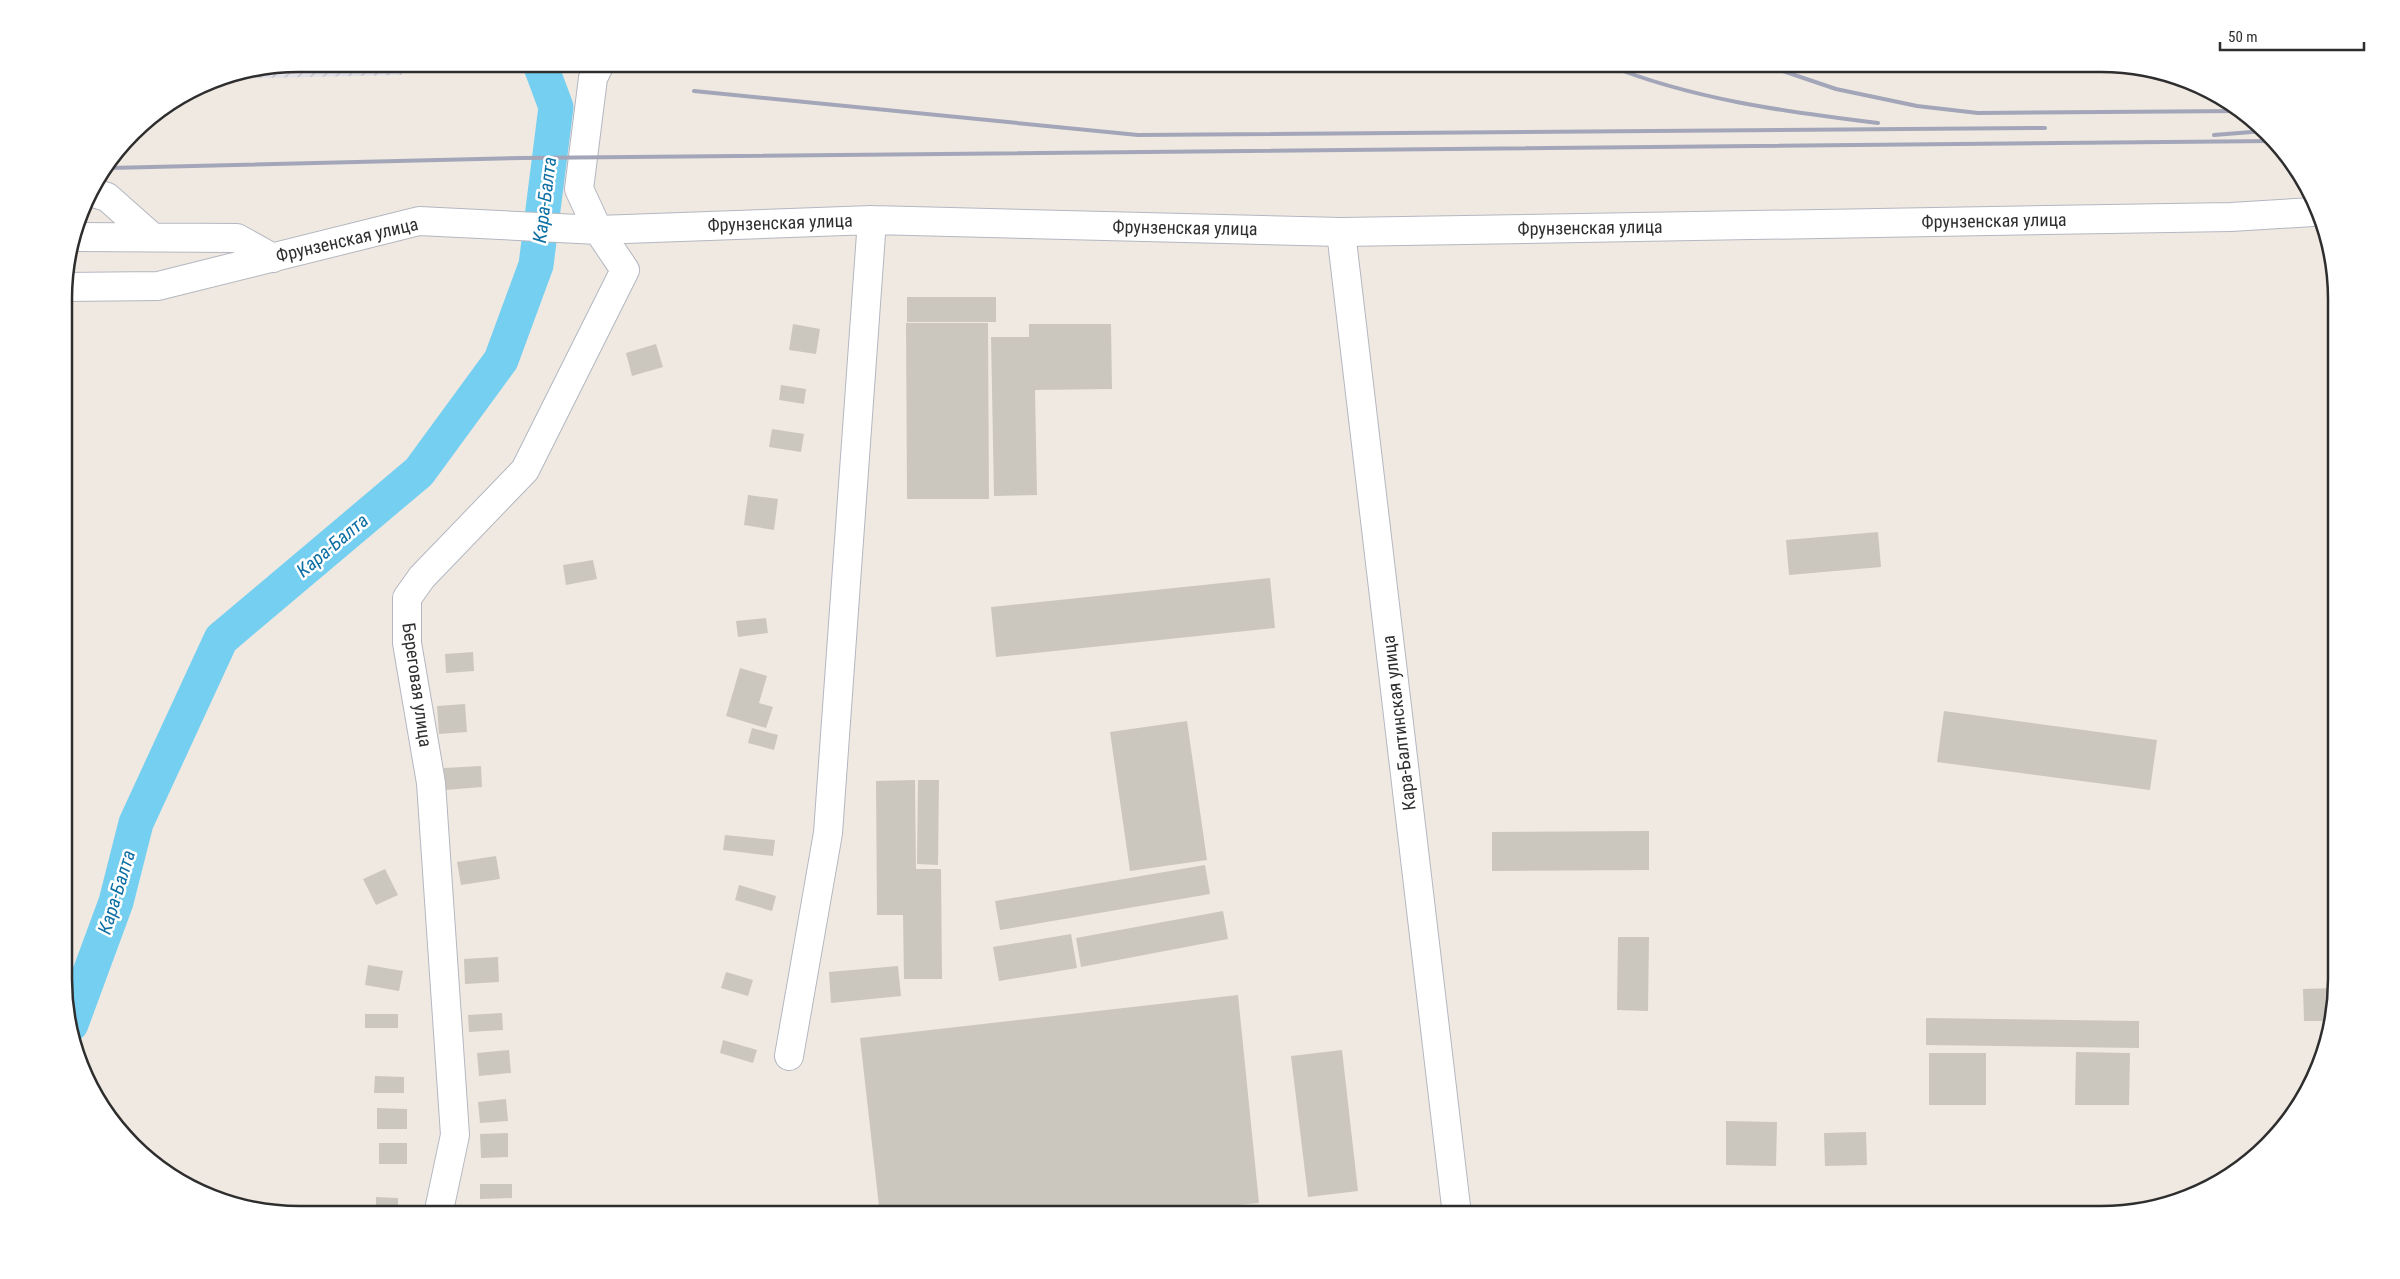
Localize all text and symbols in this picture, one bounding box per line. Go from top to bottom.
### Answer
scale bar [2220,20,2364,52]
text: 50 m [2228,28,2258,46]
water label: Кара-Балта [528,156,561,244]
street label: Фрунзенская улица [707,209,853,236]
street label: Фрунзенская улица [1921,209,2067,232]
street label: Фрунзенская улица [274,213,420,266]
street label: Фрунзенская улица [1112,216,1258,239]
street label: Фрунзенская улица [1517,216,1663,239]
water label: Кара-Балта [292,509,373,582]
street label: Береговая улица [398,621,437,748]
street label: Кара-Балтинская улица [1377,634,1420,812]
water label: Кара-Балта [93,847,140,937]

